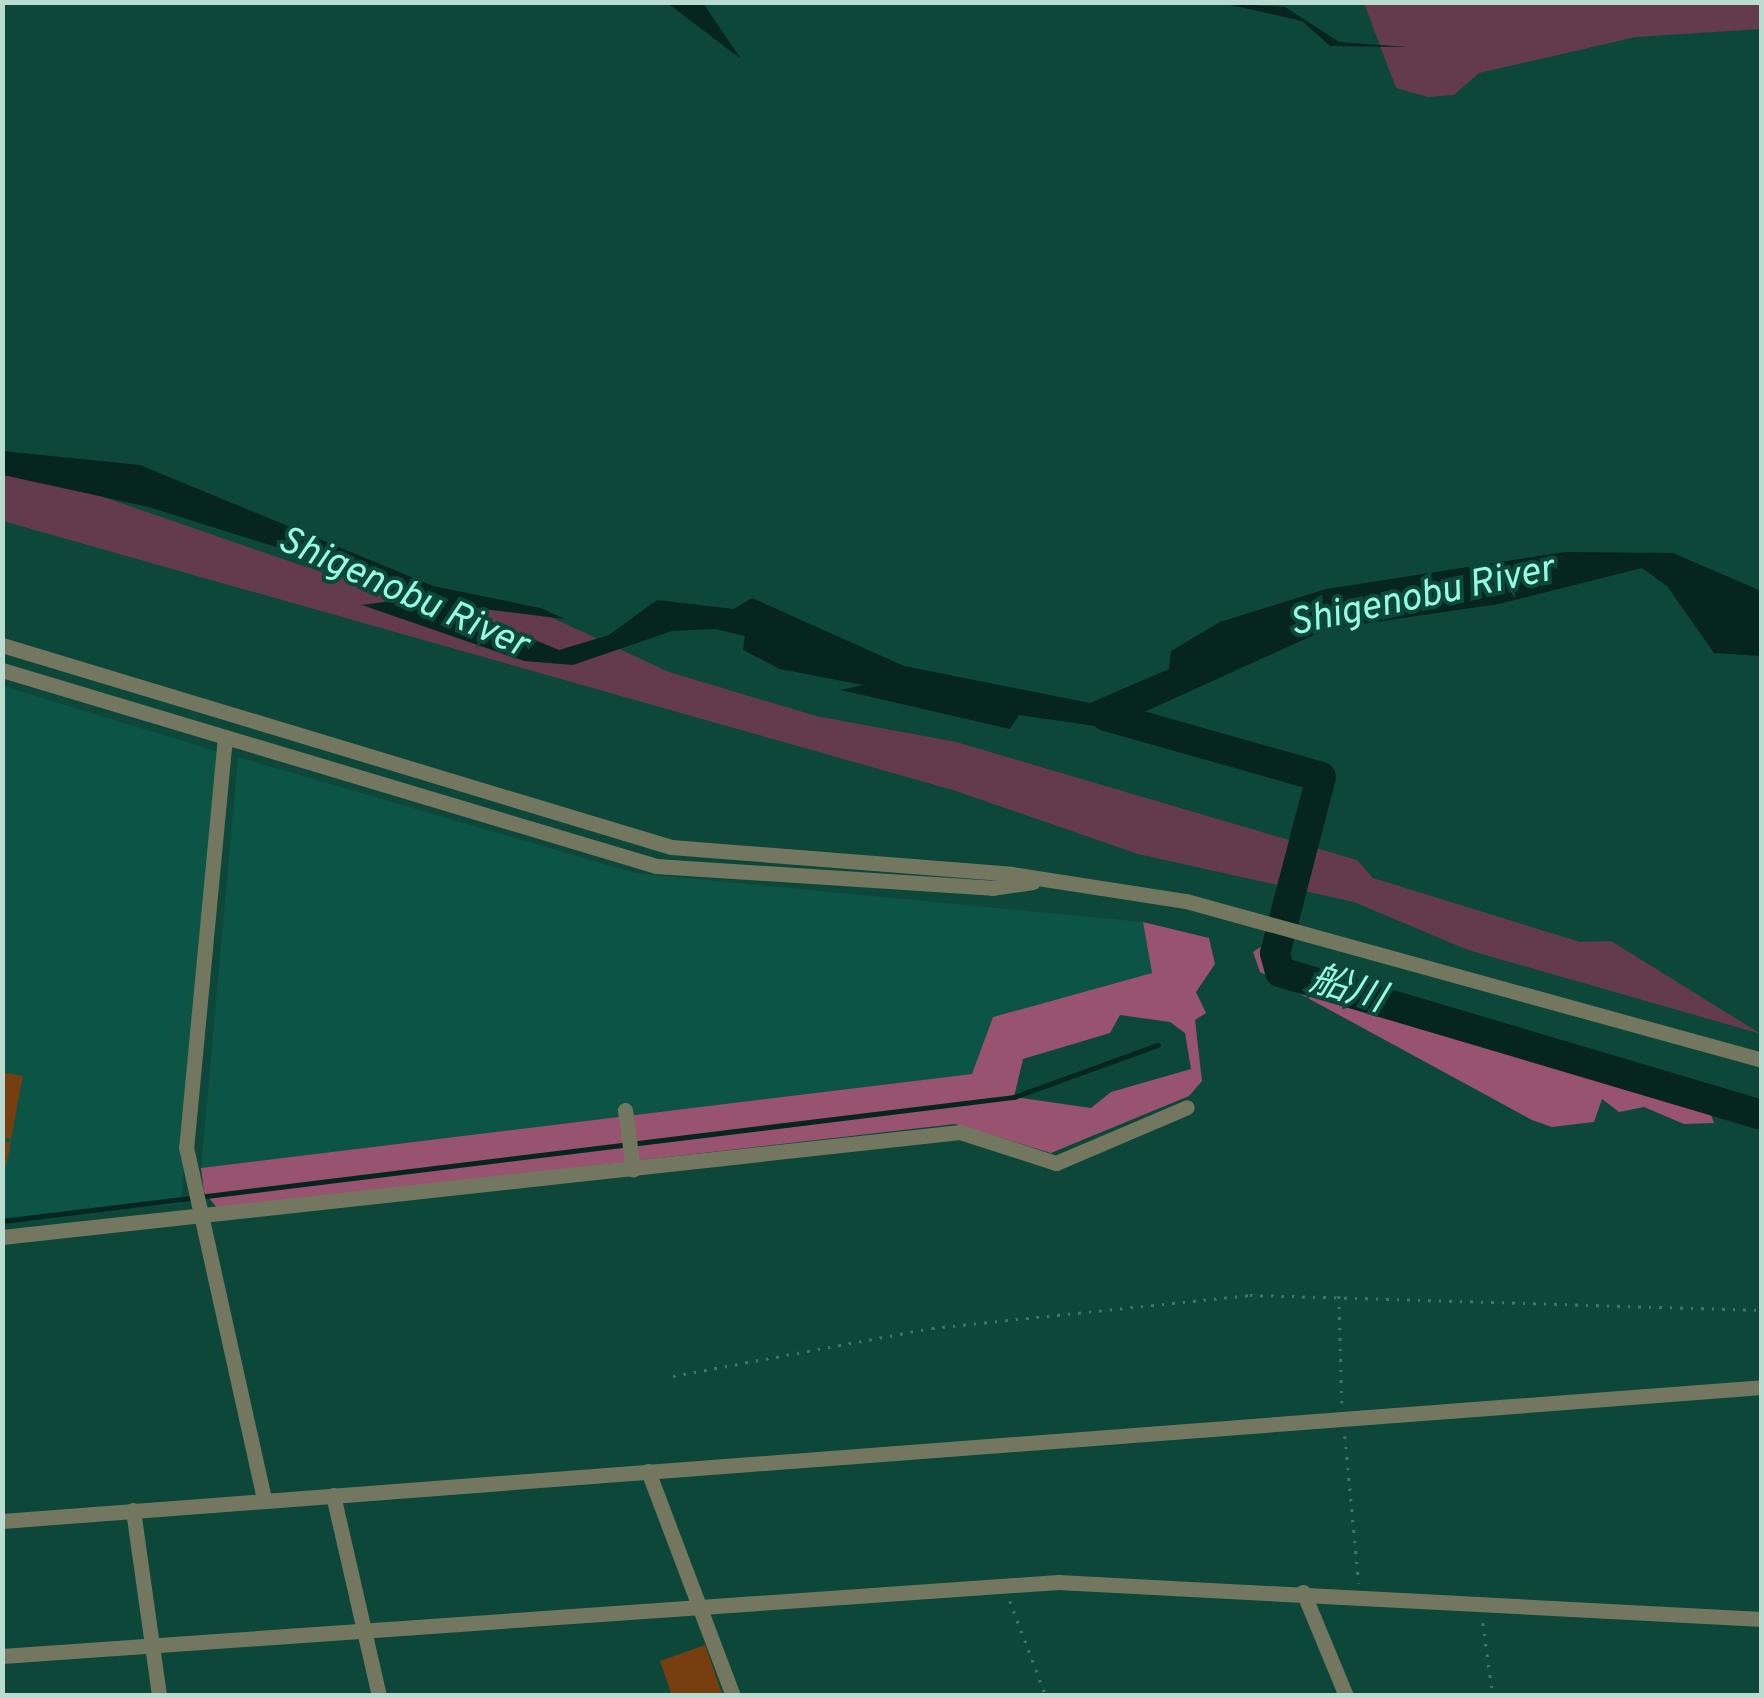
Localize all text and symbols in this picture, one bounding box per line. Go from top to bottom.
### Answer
water label: Shigenobu River [270,518,534,670]
water label: Shigenobu River [1285,548,1559,648]
water label: 船川 [1304,958,1390,1024]

